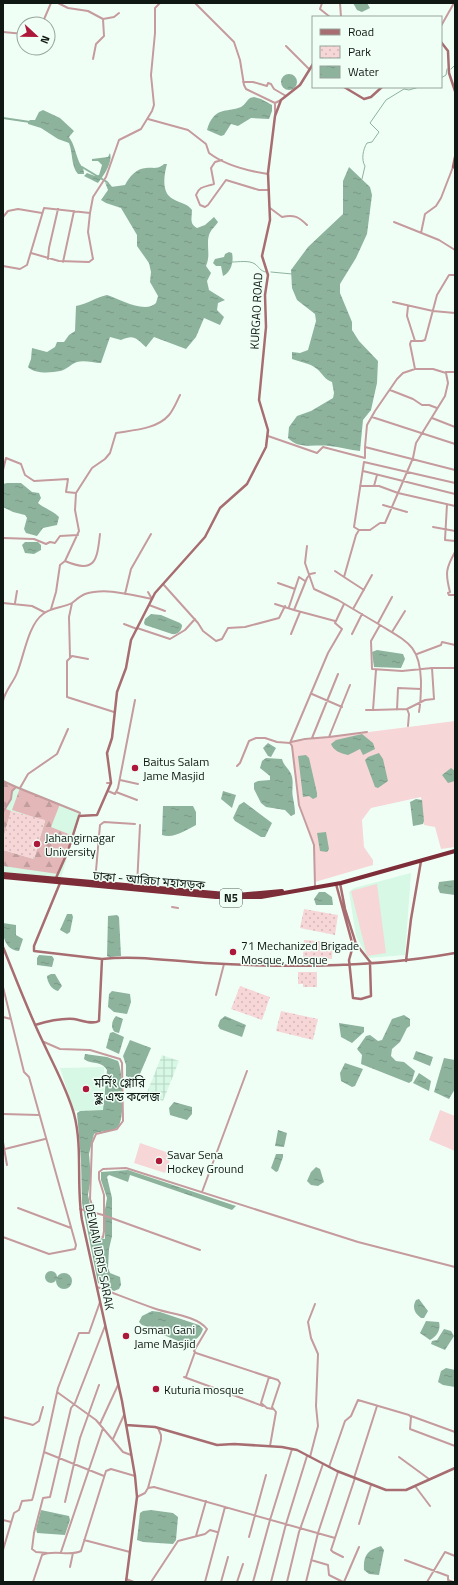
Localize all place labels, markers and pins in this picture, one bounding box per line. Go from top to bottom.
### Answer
place label: Baitus Salam Jame Masjid [143,752,209,785]
marker: Baitus Salam Jame Masjid [130,763,140,773]
place label: Jahangirnagar University [45,828,115,861]
marker: Jahangirnagar University [32,839,42,849]
place label: 71 Mechanized Brigade Mosque, Mosque [241,936,359,969]
marker: 71 Mechanized Brigade Mosque, Mosque [228,947,238,957]
place label: মর্নিং গ্লোরি স্কুল এন্ড কলেজ [93,1073,160,1106]
marker: মর্নিং গ্লোরি স্কুল এন্ড কলেজ [81,1084,91,1094]
place label: Savar Sena Hockey Ground [167,1145,244,1178]
marker: Savar Sena Hockey Ground [154,1156,164,1166]
place label: Osman Gani Jame Masjid [134,1320,196,1353]
marker: Osman Gani Jame Masjid [121,1331,131,1341]
place label: Kuturia mosque [164,1380,244,1399]
marker: Kuturia mosque [151,1384,161,1394]

